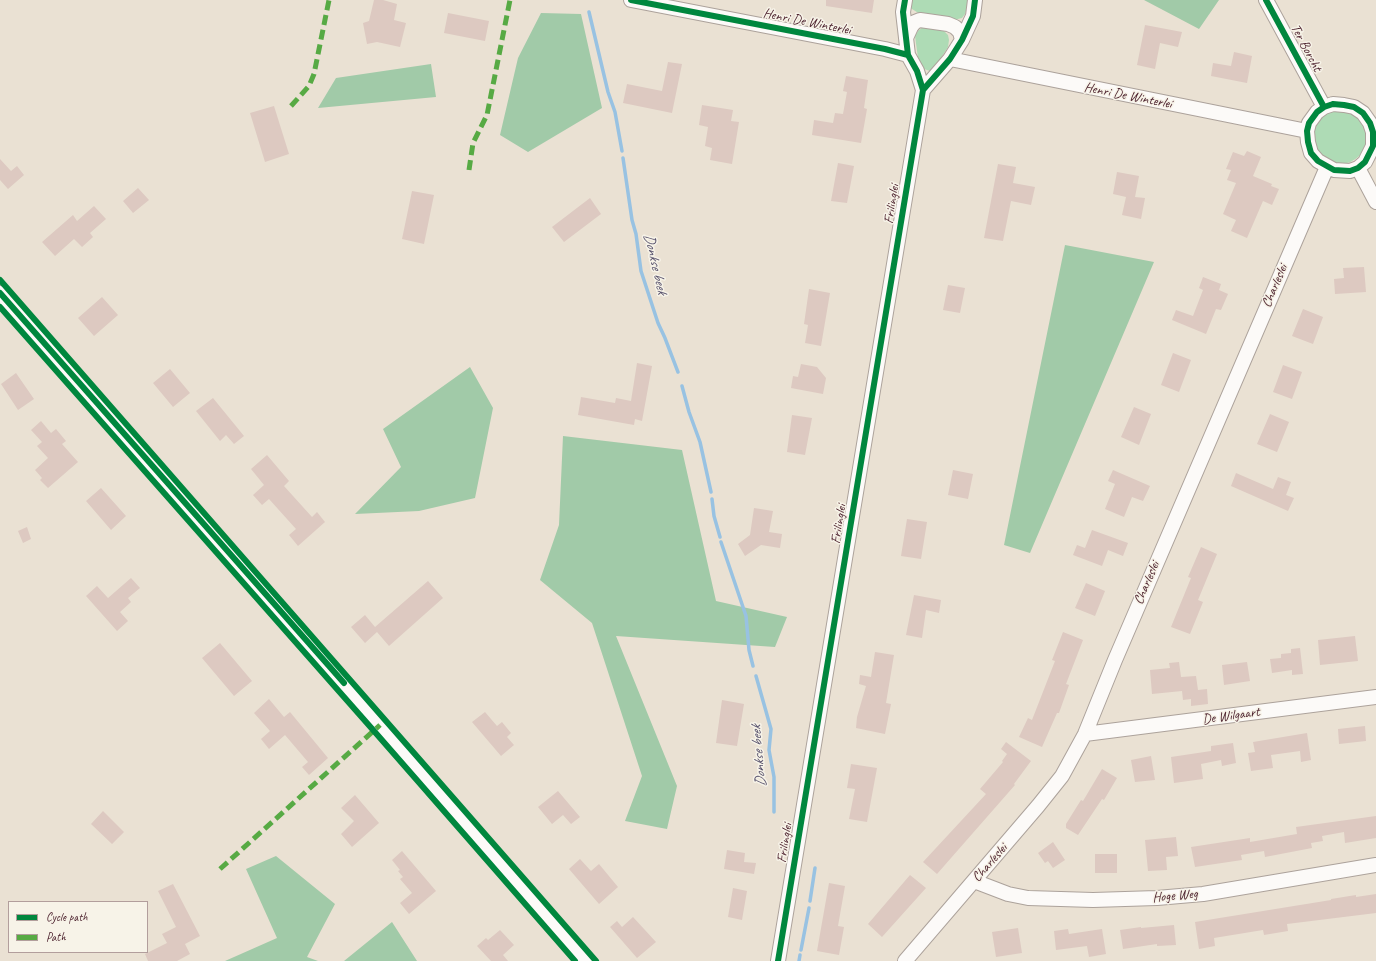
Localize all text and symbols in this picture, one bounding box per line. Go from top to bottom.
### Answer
street label: Henri De Winterlei [762,5,852,39]
street label: Ter Borcht [1287,21,1325,75]
street label: Henri De Winterlei [1083,79,1173,113]
street label: Frilinglei [881,183,903,225]
water label: Donkse beek [639,232,671,296]
street label: Charleslei [1258,262,1292,310]
street label: Frilinglei [828,503,850,545]
street label: Charleslei [1130,559,1164,607]
street label: De Wilgaart [1201,704,1261,728]
water label: Donkse beek [747,724,771,788]
street label: Frilinglei [774,822,796,864]
street label: Charleslei [969,840,1011,886]
street label: Hoge Weg [1152,886,1198,906]
legend [8,901,148,953]
text: Cycle path [46,909,88,925]
text: Path [46,929,66,945]

